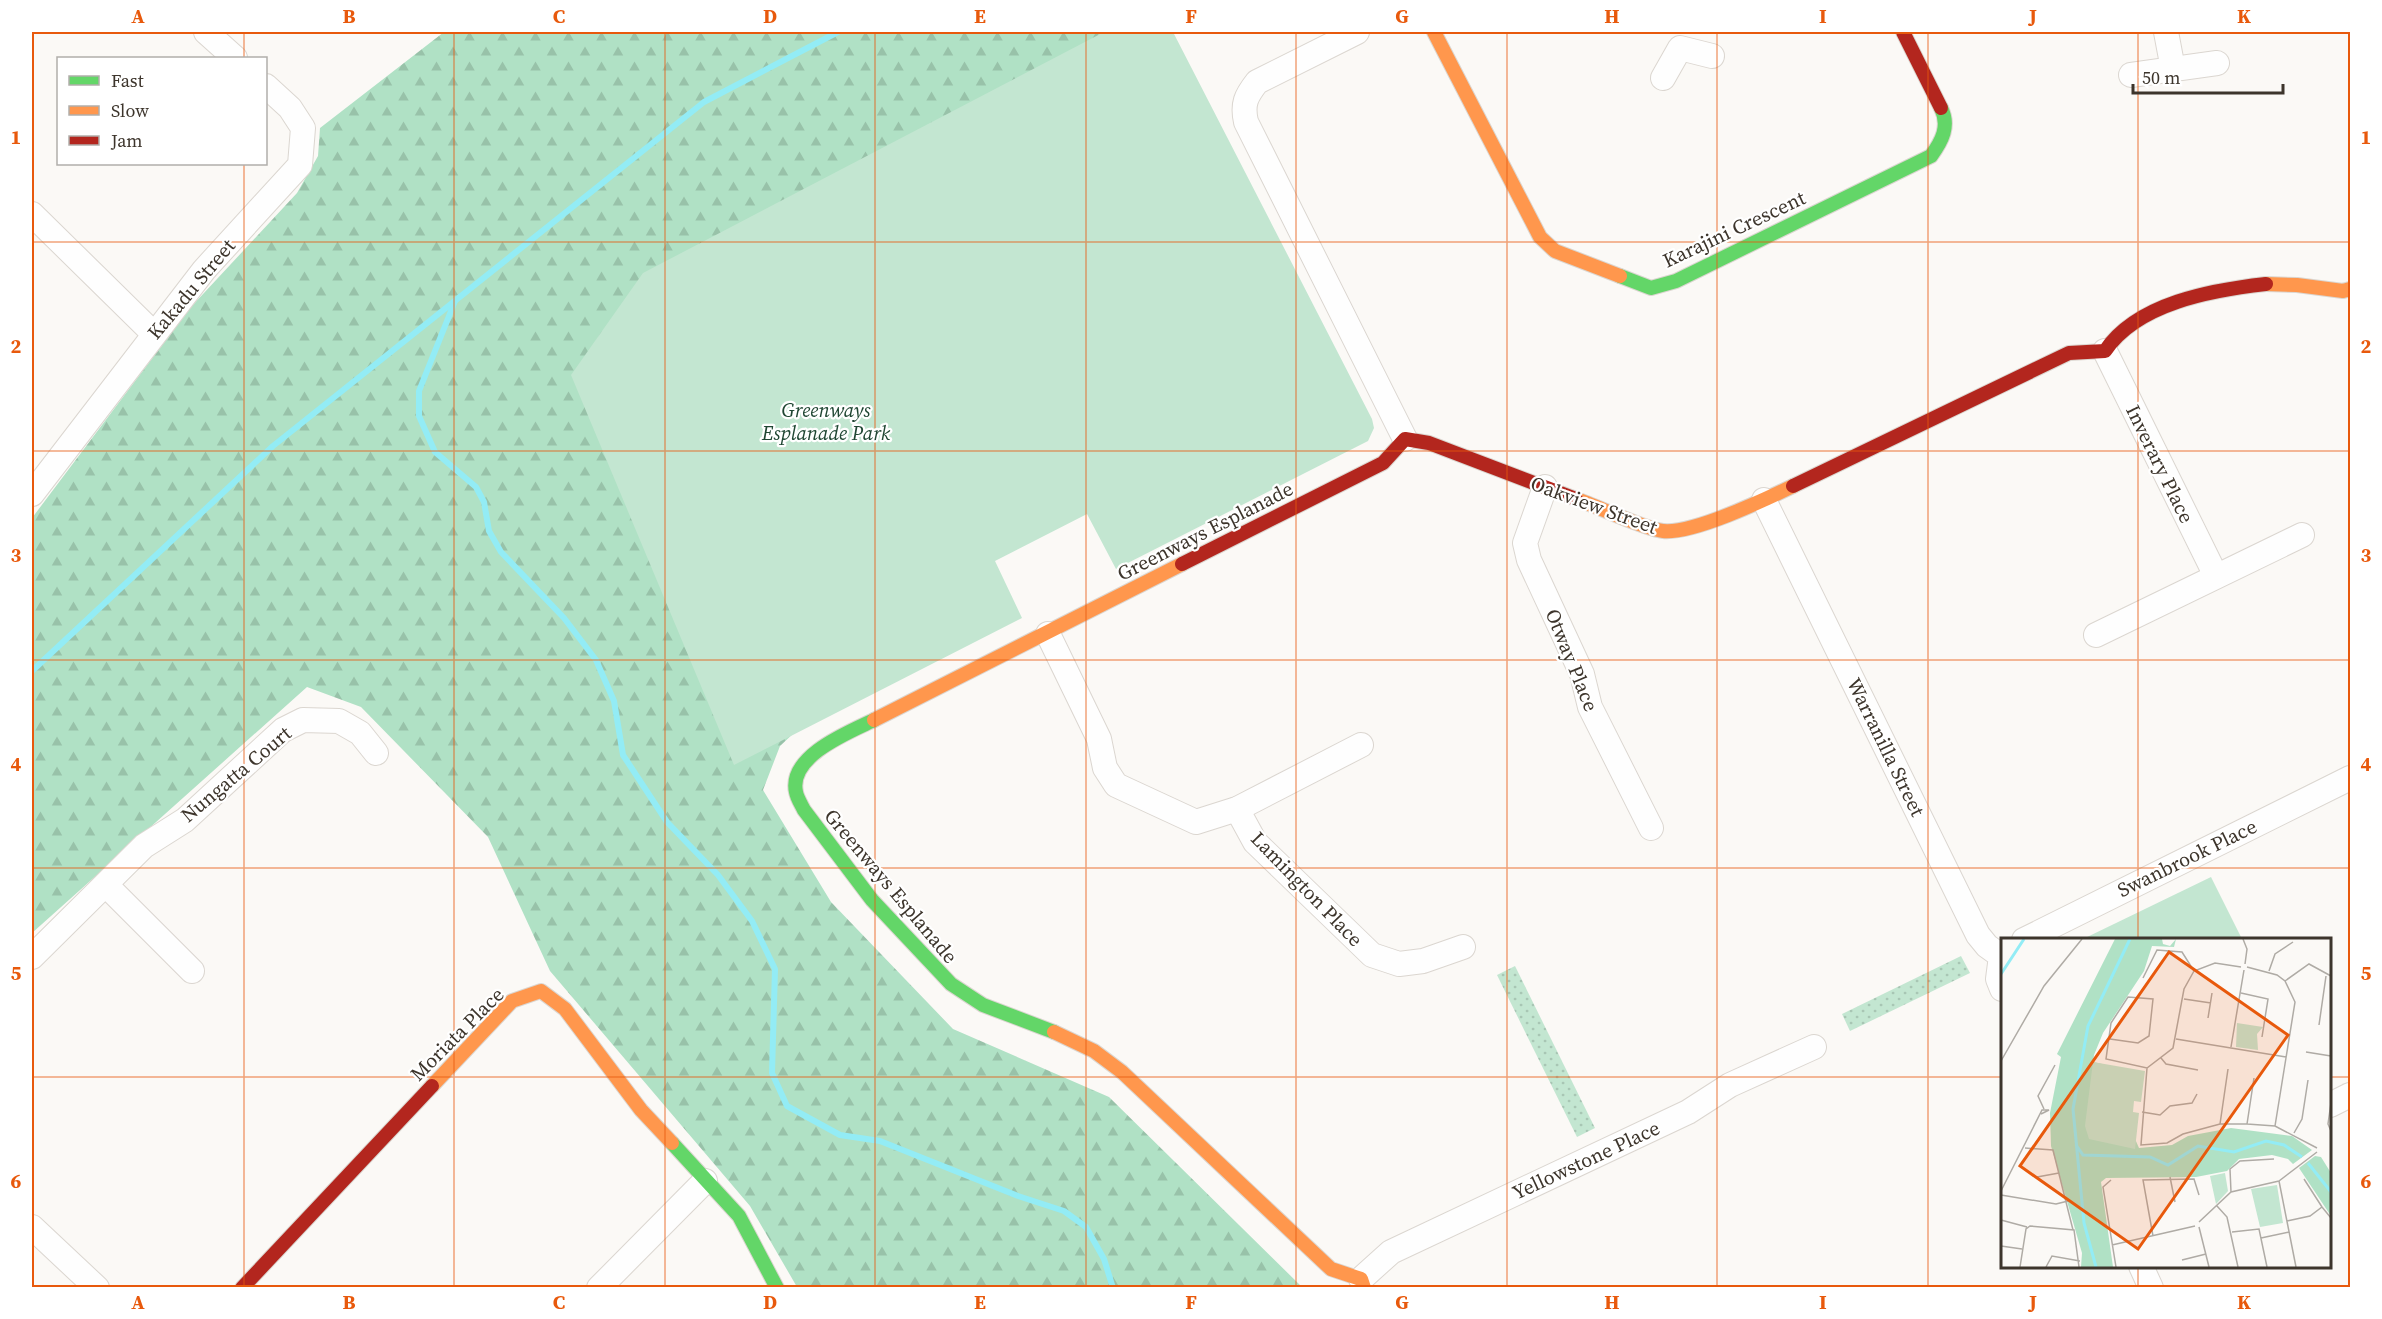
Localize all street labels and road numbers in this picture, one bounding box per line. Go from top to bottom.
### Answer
street label: Karajini Crescent [1658,184,1810,274]
street label: Kakadu Street [141,232,242,345]
street label: Inverary Place [2119,400,2201,528]
street label: Oakview Street [1527,469,1662,541]
street label: Greenways Esplanade [1112,475,1298,587]
street label: Otway Place [1539,605,1605,715]
street label: Warranilla Street [1840,673,1932,821]
street label: Nungatta Court [175,719,298,829]
street label: Greenways Esplanade [818,803,964,969]
street label: Swanbrook Place [2113,812,2261,904]
street label: Lamington Place [1245,825,1369,953]
street label: Moriata Place [404,981,510,1087]
street label: Yellowstone Place [1508,1114,1664,1206]

